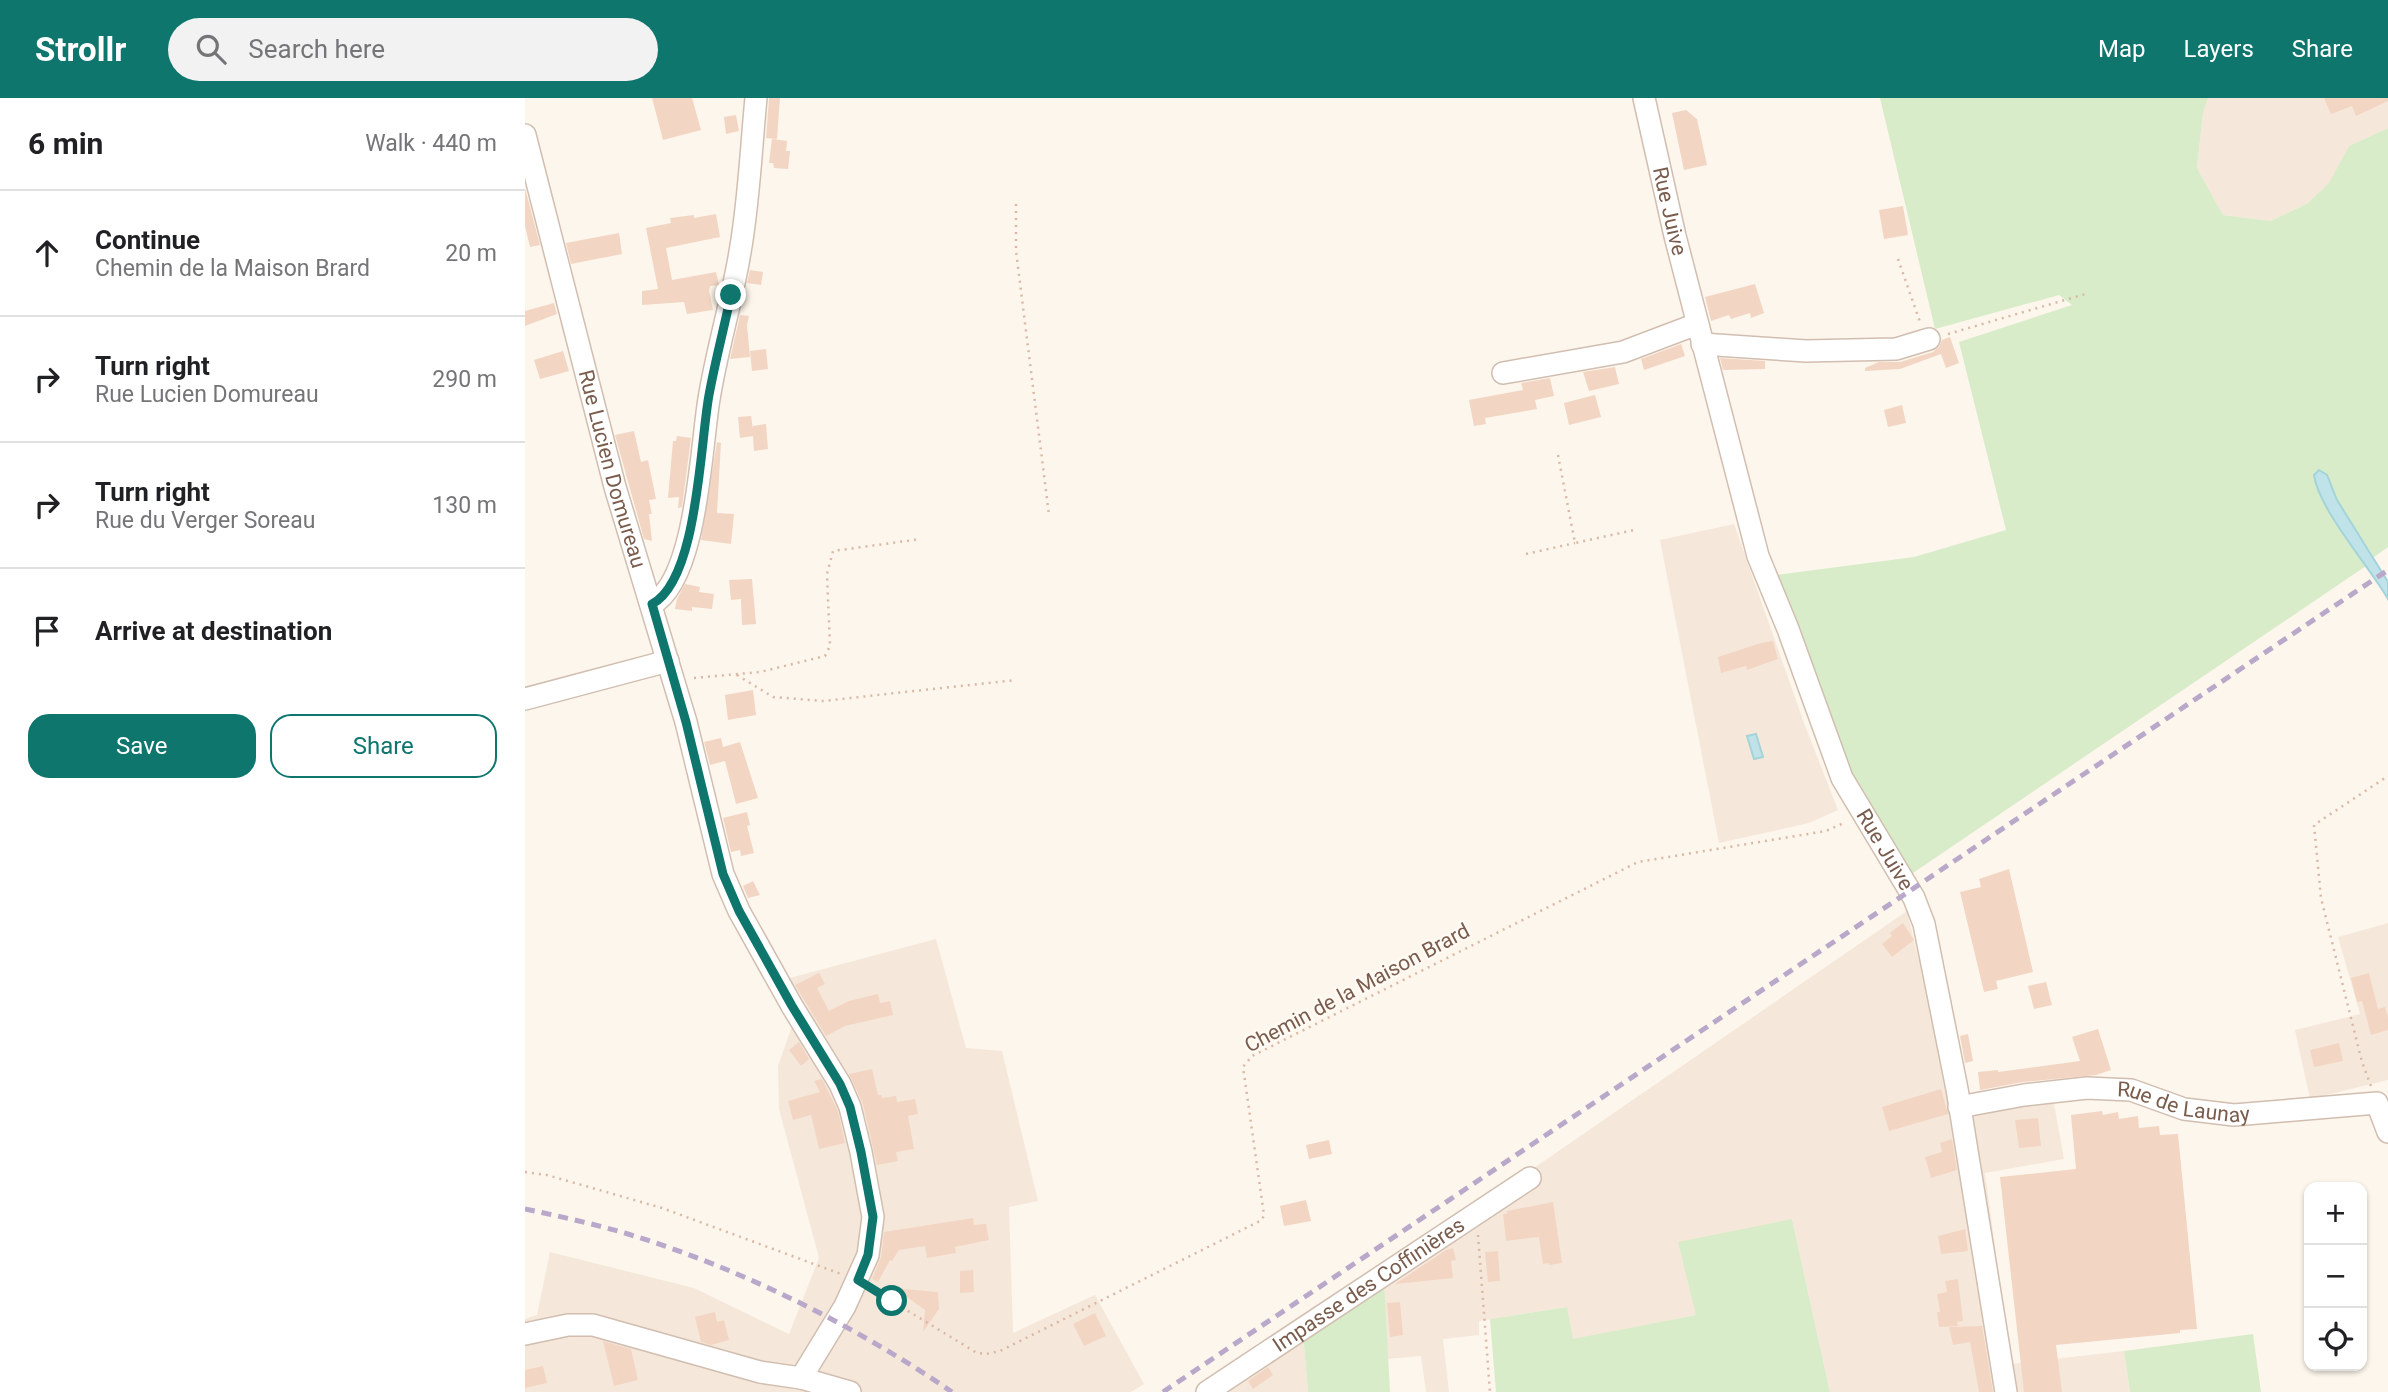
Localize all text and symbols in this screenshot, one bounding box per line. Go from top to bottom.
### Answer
search box [168,18,658,81]
text: Strollr [35,30,126,69]
icon: search [192,30,230,68]
text: Search here [248,34,385,64]
text: Map [2098,35,2146,63]
text: Layers [2184,35,2254,63]
text: Share [2292,35,2353,63]
text: 6 min [28,126,103,161]
text: Walk · 440 m [365,130,497,157]
street label: Rue Juive [1648,164,1692,258]
text: Continue [95,225,200,255]
icon: ahead [28,234,66,272]
text: 20 m [445,240,497,267]
text: Chemin de la Maison Brard [95,255,370,282]
route end [715,279,746,310]
text: Turn right [95,351,210,381]
icon: right [28,360,66,398]
text: 290 m [432,366,497,393]
street label: Rue Lucien Domureau [574,367,651,571]
text: Rue Lucien Domureau [95,381,319,408]
text: Turn right [95,477,210,507]
icon: right [28,486,66,524]
text: 130 m [432,492,497,519]
text: Rue du Verger Soreau [95,507,315,534]
icon: arrive [28,612,66,650]
text: Arrive at destination [95,616,332,646]
button: Save [28,714,256,778]
button: Share [270,714,497,778]
street label: Rue Juive [1851,805,1919,895]
street label: Chemin de la Maison Brard [1241,918,1473,1058]
street label: Rue de Launay [2117,1077,2251,1127]
map controls [2304,1182,2367,1371]
button: + [2304,1182,2367,1245]
street label: Impasse des Coffinières [1268,1213,1469,1357]
button: − [2304,1245,2367,1308]
route start [876,1285,907,1316]
button: locate [2304,1308,2367,1371]

